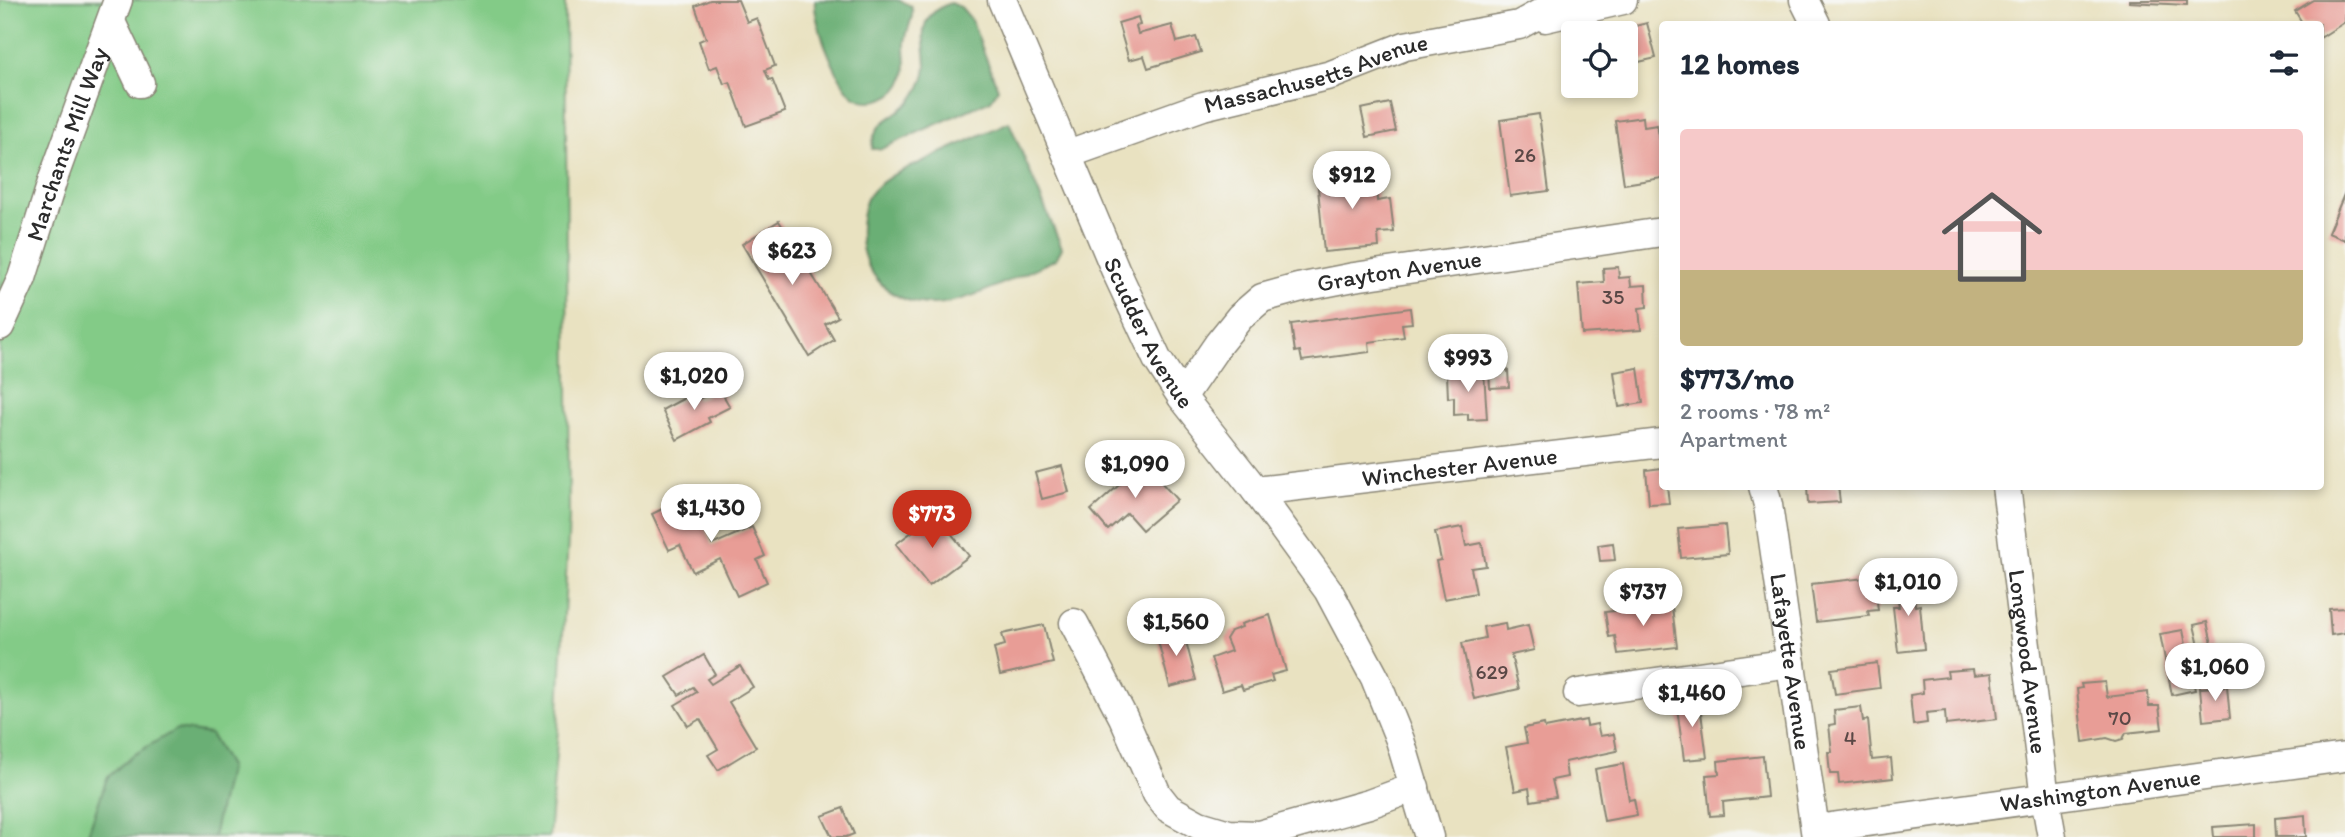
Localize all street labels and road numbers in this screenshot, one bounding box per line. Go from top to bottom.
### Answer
street label: Massachusetts Avenue [1201,27,1430,119]
street label: Marchants Mill Way [19,42,114,245]
street label: Grayton Avenue [1314,244,1484,298]
street label: Scudder Avenue [1098,253,1200,414]
street label: Winchester Avenue [1360,440,1559,492]
street label: Longwood Avenue [2003,568,2054,756]
street label: Lafayette Avenue [1764,571,1818,752]
street label: Washington Avenue [1998,762,2203,818]

